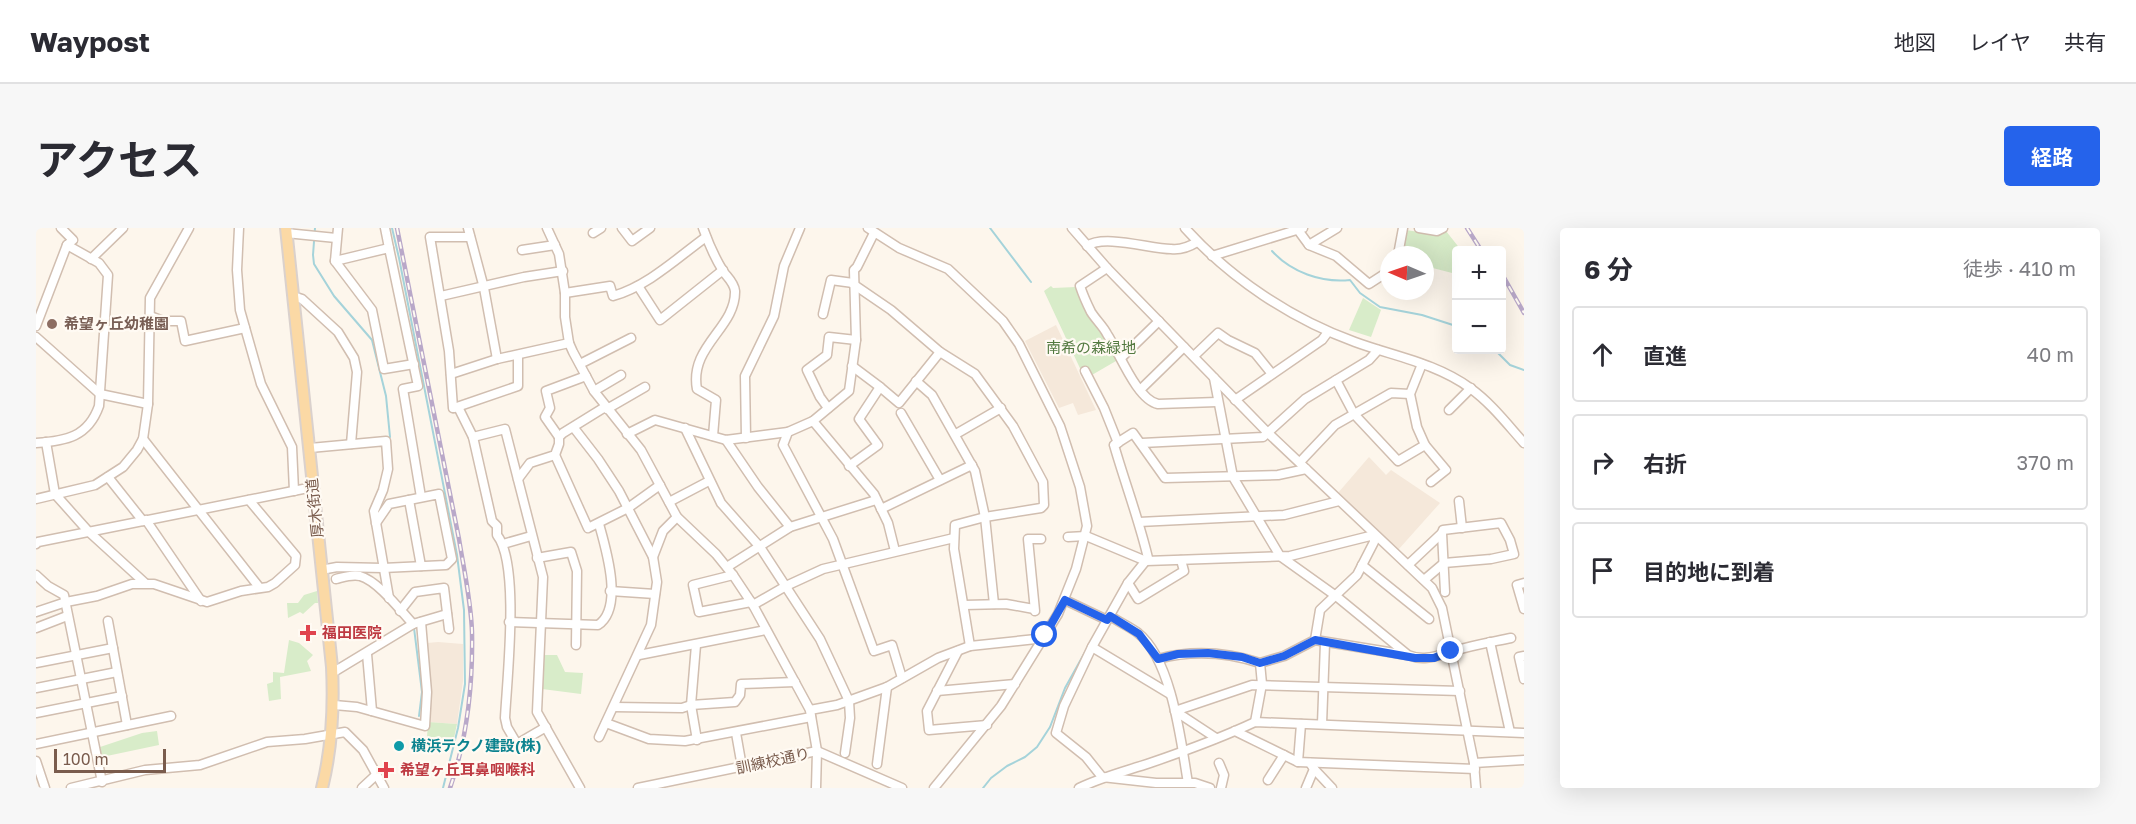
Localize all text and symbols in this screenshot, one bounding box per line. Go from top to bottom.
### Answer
text: Waypost [30,25,150,58]
text: 地図 [1894,29,1936,55]
text: レイヤ [1969,29,2031,55]
text: 共有 [2064,29,2106,55]
button: 経路 [2004,126,2100,186]
text: アクセス [36,134,202,184]
north arrow [1380,246,1434,300]
map controls [1452,246,1506,354]
button: + [1452,246,1506,300]
text: 6 分 [1584,254,1633,285]
text: 徒歩 · 410 m [1963,256,2076,280]
button: − [1452,300,1506,354]
place label: 希望ヶ丘幼稚園 [64,314,169,332]
marker: 希望ヶ丘幼稚園 [45,317,59,331]
park label: 南希の森緑地 [1046,338,1136,356]
icon: ahead [1586,338,1619,371]
text: 直進 [1643,342,1687,369]
text: 40 m [2027,342,2074,366]
icon: right [1586,446,1619,479]
text: 右折 [1643,450,1687,477]
text: 370 m [2017,450,2074,474]
street label: 厚木街道 [302,477,326,539]
icon: arrive [1586,554,1619,587]
text: 目的地に到着 [1643,558,1775,585]
route start [1031,621,1057,647]
place label: 福田医院 [321,623,382,641]
marker: 福田医院 [299,624,317,642]
route end [1437,637,1463,663]
place label: 横浜テクノ建設(株) [411,736,542,754]
marker: 横浜テクノ建設(株) [392,739,406,753]
street label: 訓練校通り [734,743,811,777]
scale bar [54,746,166,774]
text: 100 m [63,749,109,769]
place label: 希望ヶ丘耳鼻咽喉科 [400,760,535,778]
marker: 希望ヶ丘耳鼻咽喉科 [377,761,395,779]

